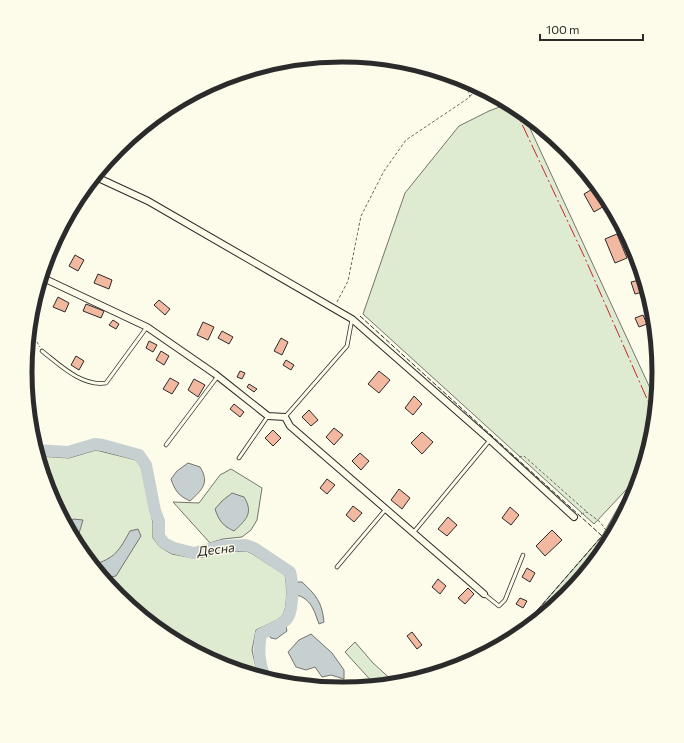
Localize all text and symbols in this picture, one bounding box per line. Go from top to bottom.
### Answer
scale bar [540,16,643,42]
text: 100 m [546,22,580,36]
water label: Десна [195,539,236,559]

